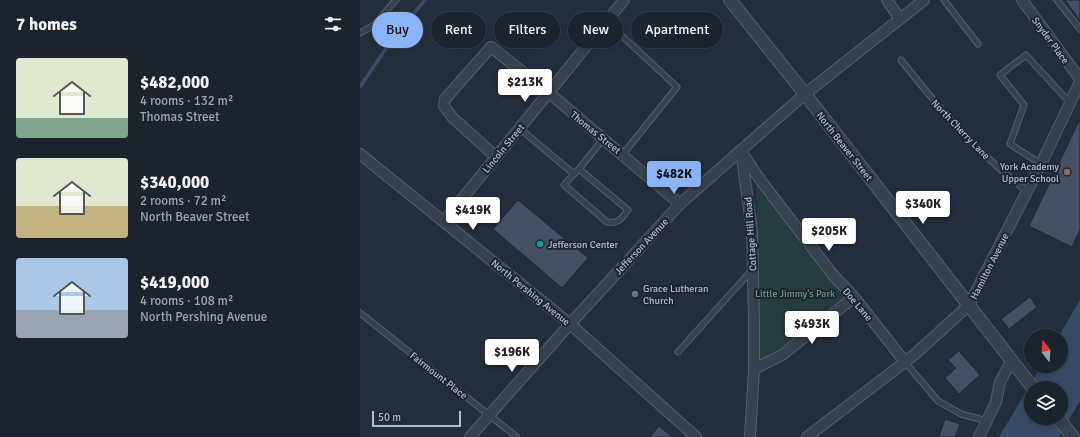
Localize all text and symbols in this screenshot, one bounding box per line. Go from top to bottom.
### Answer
chip: Buy [372,12,423,48]
chip: Rent [431,12,486,48]
chip: Filters [494,12,560,48]
chip: New [568,12,623,48]
chip: Apartment [631,12,723,48]
icon: filters [322,13,344,35]
text: 7 homes [16,14,77,35]
street label: Snyder Place [1029,15,1071,66]
pin: $213K [497,69,553,103]
text: $482,000 [140,72,209,93]
icon: home [48,74,96,122]
text: $213K [507,74,543,90]
text: 4 rooms · 132 m² [140,93,233,109]
street label: North Cherry Lane [929,97,992,162]
text: Thomas Street [140,109,220,125]
street label: Thomas Street [568,109,623,157]
street label: North Beaver Street [814,110,875,184]
street label: Lincoln Street [480,121,528,176]
pin: $482K [646,161,702,195]
place label: York Academy Upper School [1000,161,1059,185]
text: $482K [656,166,692,182]
marker: York Academy Upper School [1062,167,1072,177]
text: $340,000 [140,172,209,193]
icon: home [48,174,96,222]
pin: $340K [895,191,951,225]
text: 2 rooms · 72 m² [140,193,226,209]
street label: Cottage Hill Road [742,196,760,271]
text: $340K [905,196,941,212]
pin: $419K [445,197,501,231]
text: $419K [455,202,491,218]
text: North Beaver Street [140,209,250,225]
street label: Jefferson Avenue [612,216,671,277]
pin: $205K [801,218,857,252]
text: $205K [811,223,847,239]
street label: Hamilton Avenue [968,231,1012,302]
marker: Jefferson Center [535,239,545,249]
place label: Jefferson Center [548,239,619,251]
street label: North Pershing Avenue [489,257,572,328]
text: $419,000 [140,272,209,293]
icon: home [48,274,96,322]
place label: Grace Lutheran Church [643,283,708,307]
street label: Doe Lane [840,286,875,324]
park label: Little Jimmy's Park [755,288,835,300]
marker: Grace Lutheran Church [630,289,640,299]
text: 4 rooms · 108 m² [140,293,233,309]
text: North Pershing Avenue [140,309,267,325]
pin: $493K [784,311,840,345]
text: $493K [794,316,830,332]
north arrow [1024,329,1068,373]
map controls [1024,329,1068,425]
pin: $196K [484,339,540,373]
text: $196K [494,344,530,360]
street label: Fairmount Place [407,350,469,402]
button: layers [1024,381,1068,425]
scale bar [372,409,461,428]
text: 50 m [378,411,401,424]

